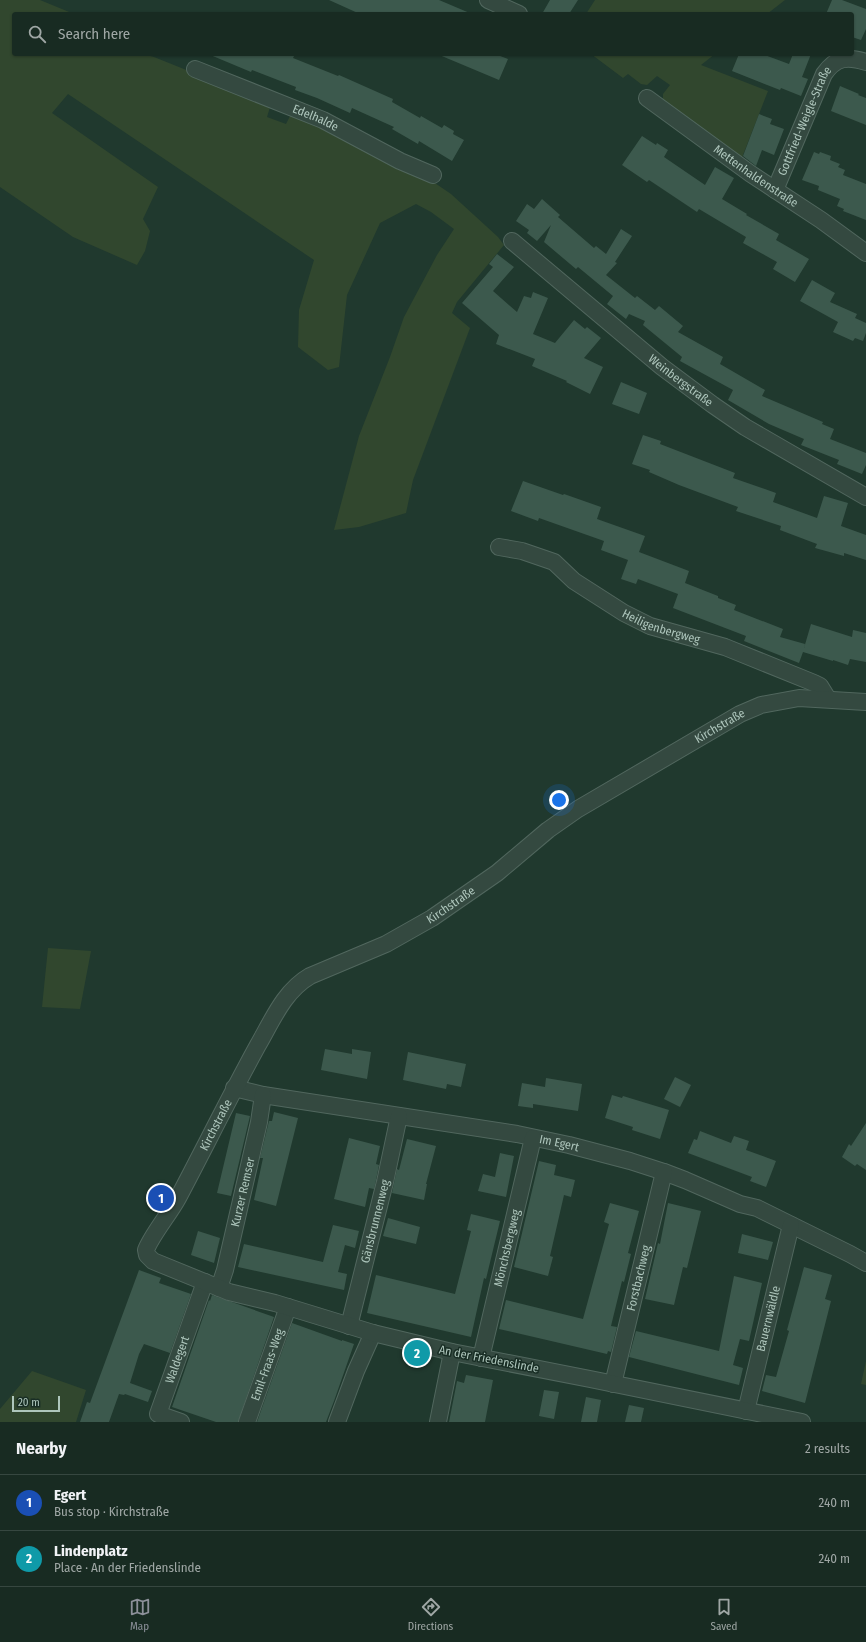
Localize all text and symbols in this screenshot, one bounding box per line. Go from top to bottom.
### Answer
search box [12,12,854,56]
icon: search [26,23,48,45]
text: Search here [58,25,130,43]
street label: Gottfried-Weigle-Straße [775,63,834,178]
street label: Edelhalde [291,102,341,134]
street label: Mettenhaldenstraße [711,142,801,210]
street label: Weinbergstraße [646,352,716,410]
street label: Heiligenbergweg [620,606,702,647]
street label: Kirchstraße [692,706,747,746]
your location [549,790,569,810]
street label: Kirchstraße [424,883,478,927]
street label: Kirchstraße [197,1097,235,1153]
street label: Im Egert [538,1132,581,1154]
street label: Kurzer Remser [228,1155,258,1228]
street label: Gänsbrunnenweg [358,1178,392,1264]
pin: 1 [148,1183,174,1213]
street label: Mönchsbergweg [491,1208,523,1288]
street label: Forstbachweg [624,1243,653,1312]
street label: Bauernwäldle [754,1284,783,1353]
street label: Emil-Fraas-Weg [248,1326,287,1402]
street label: Waldegert [162,1334,192,1385]
pin: 2 [404,1338,430,1368]
street label: An der Friedenslinde [438,1342,540,1376]
scale bar [12,1394,60,1413]
text: 20 m [18,1396,40,1409]
text: Nearby [16,1438,67,1459]
text: 2 results [805,1441,850,1456]
text: Egert [54,1486,86,1504]
text: 1 [26,1495,32,1510]
text: 240 m [818,1495,850,1510]
text: Bus stop · Kirchstraße [54,1504,169,1519]
text: Lindenplatz [54,1542,128,1560]
text: 2 [26,1551,32,1566]
text: 240 m [818,1551,850,1566]
text: Place · An der Friedenslinde [54,1560,201,1575]
tab: Map [129,1596,151,1633]
tab: Directions [408,1596,453,1633]
tab: Saved [711,1596,737,1633]

